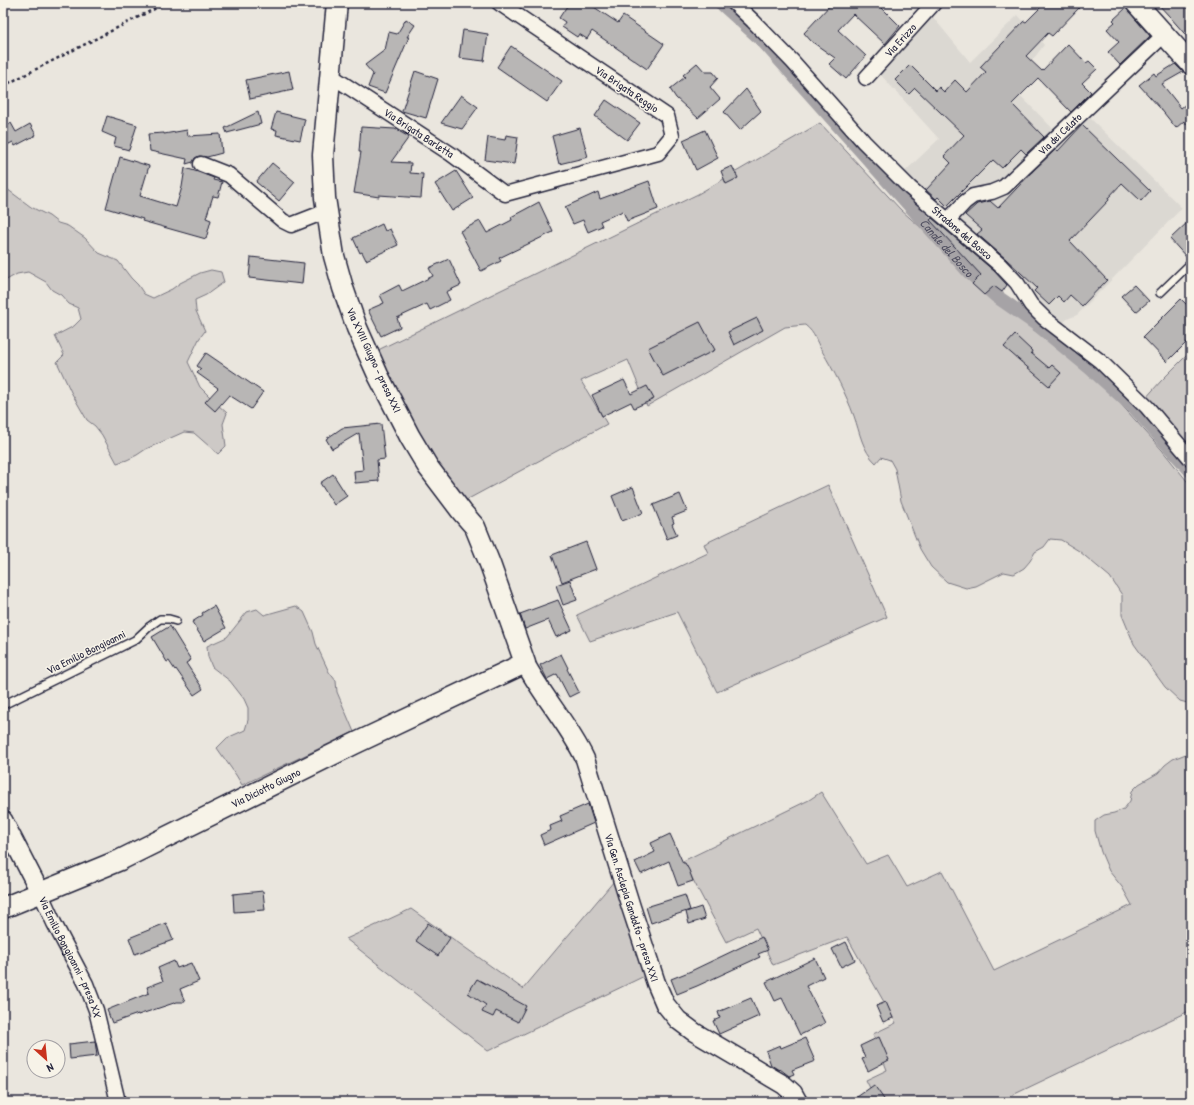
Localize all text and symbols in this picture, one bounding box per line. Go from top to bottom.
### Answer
street label: Via Erizzo [881,20,920,60]
street label: Via Brigata Reggio [593,63,662,116]
street label: Via Brigata Barletta [381,105,457,161]
street label: Via dei Celato [1035,110,1085,158]
street label: Stradone del Bosco [929,203,996,263]
water label: Canale del Bosco [916,214,978,281]
street label: Via XVIII Giugno - presa XXI [343,305,405,415]
street label: Via Emilio Bongioanni [44,627,128,677]
street label: Via Diciotto Giugno [229,765,303,811]
street label: Via Gen. Asclepia Gandolfo - presa XXI [602,832,662,983]
street label: Via Emilio Bongioanni - presa XX [36,894,105,1020]
north arrow [26,1039,66,1079]
text: N [45,1060,56,1076]

